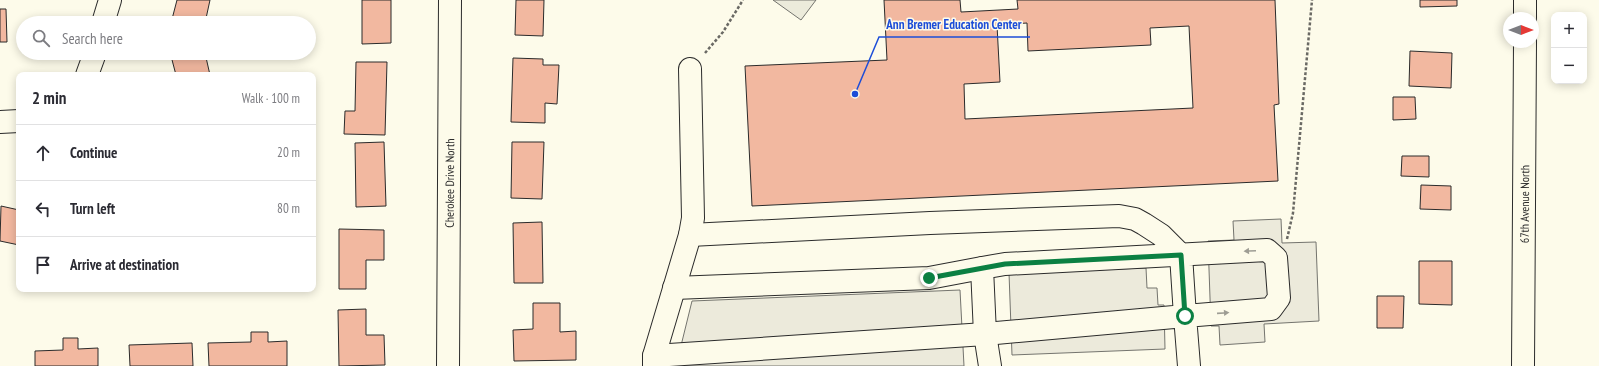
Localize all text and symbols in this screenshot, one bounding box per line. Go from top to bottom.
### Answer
callout: Ann Bremer Education Center [879,12,1030,37]
north arrow [1503,12,1539,48]
map controls [1551,12,1587,84]
button: + [1551,12,1587,48]
search box [16,16,316,60]
text: Ann Bremer Education Center [885,16,1022,33]
icon: search [30,27,52,49]
text: Search here [62,29,123,48]
button: − [1551,48,1587,84]
text: 2 min [32,87,66,109]
text: Walk · 100 m [242,90,300,107]
street label: Cherokee Drive North [441,138,457,228]
icon: ahead [32,142,54,164]
text: Continue [70,143,117,162]
text: 20 m [277,144,300,161]
street label: 67th Avenue North [1516,165,1532,243]
icon: left [32,198,54,220]
text: Turn left [70,199,115,218]
text: 80 m [277,200,300,217]
one-way arrow [1243,248,1256,254]
icon: arrive [32,254,54,276]
text: Arrive at destination [70,255,179,274]
route end [920,269,938,287]
route start [1176,307,1194,325]
one-way arrow [1217,309,1229,316]

